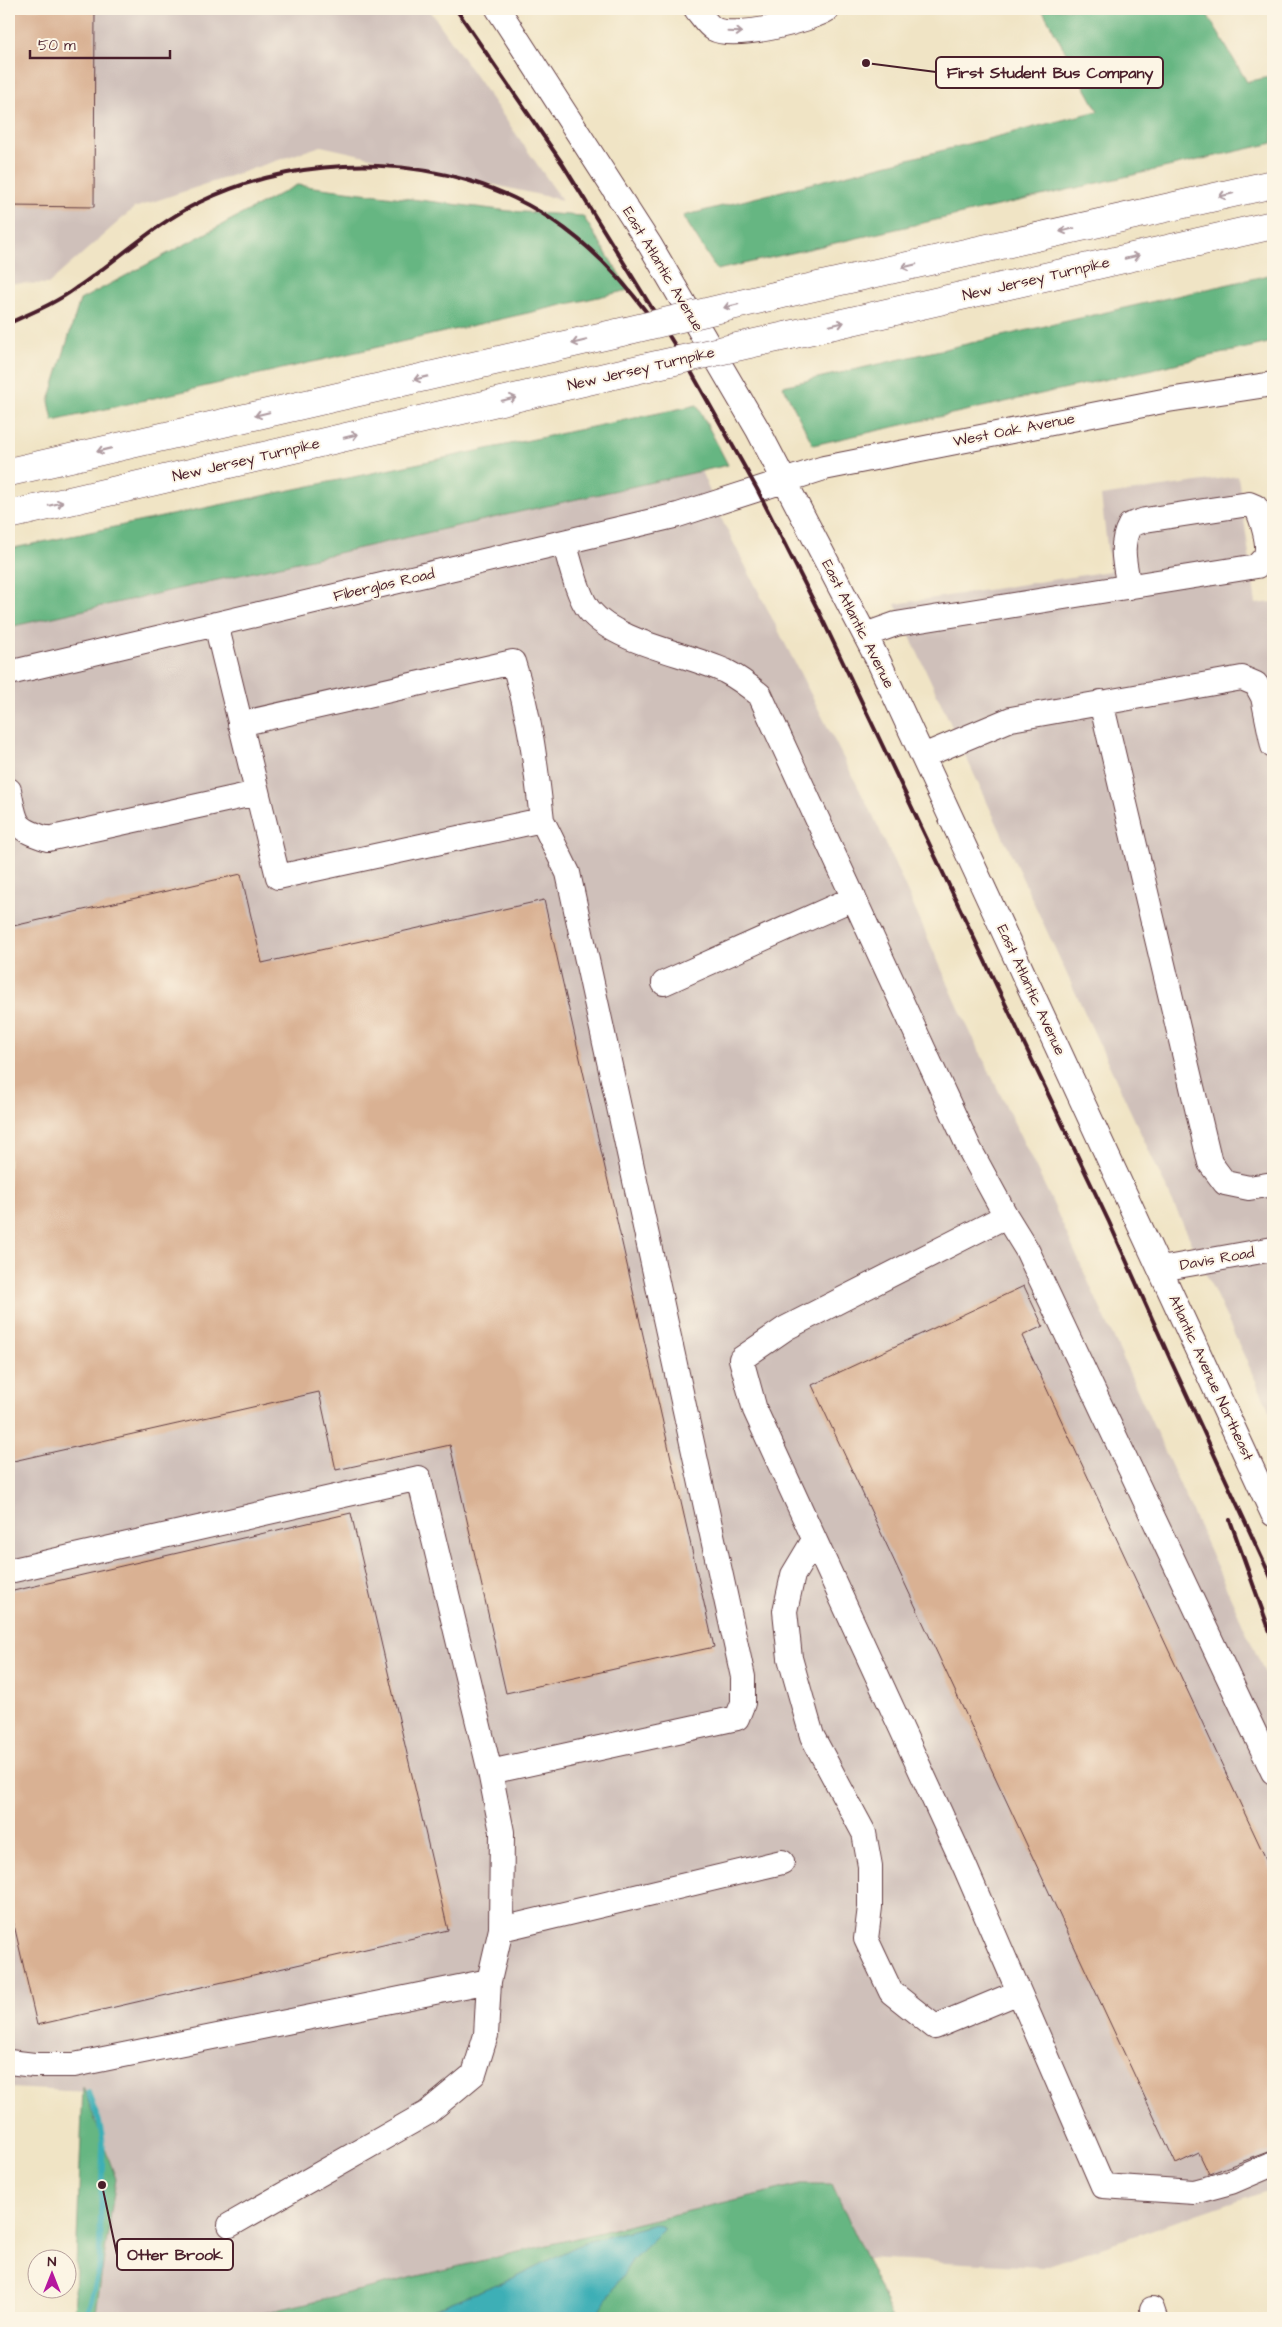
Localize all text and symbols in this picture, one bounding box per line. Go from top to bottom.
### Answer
scale bar [30,28,170,60]
one-way arrow [726,28,742,37]
text: 50 m [38,35,76,56]
callout: First Student Bus Company [936,57,1163,88]
text: First Student Bus Company [947,62,1153,85]
one-way arrow [1218,191,1234,200]
street label: East Atlantic Avenue [617,203,709,335]
one-way arrow [1060,226,1076,236]
street label: New Jersey Turnpike [960,252,1112,307]
one-way arrow [1124,252,1140,261]
one-way arrow [901,262,917,271]
one-way arrow [723,302,739,311]
one-way arrow [829,319,845,328]
one-way arrow [572,338,588,347]
street label: New Jersey Turnpike [565,342,717,397]
one-way arrow [413,374,429,383]
one-way arrow [501,394,517,403]
street label: West Oak Avenue [951,408,1077,452]
one-way arrow [255,410,271,419]
one-way arrow [343,431,359,440]
street label: New Jersey Turnpike [170,433,322,488]
one-way arrow [96,446,112,455]
one-way arrow [48,499,64,508]
street label: East Atlantic Avenue [816,556,900,692]
street label: Fiberglas Road [331,563,437,608]
street label: East Atlantic Avenue [992,921,1070,1059]
street label: Davis Road [1178,1242,1256,1276]
street label: Atlantic Avenue Northeast [1163,1292,1259,1464]
callout: Otter Brook [117,2239,233,2270]
text: Otter Brook [127,2244,223,2266]
north arrow [28,2250,78,2300]
text: N [48,2252,57,2272]

